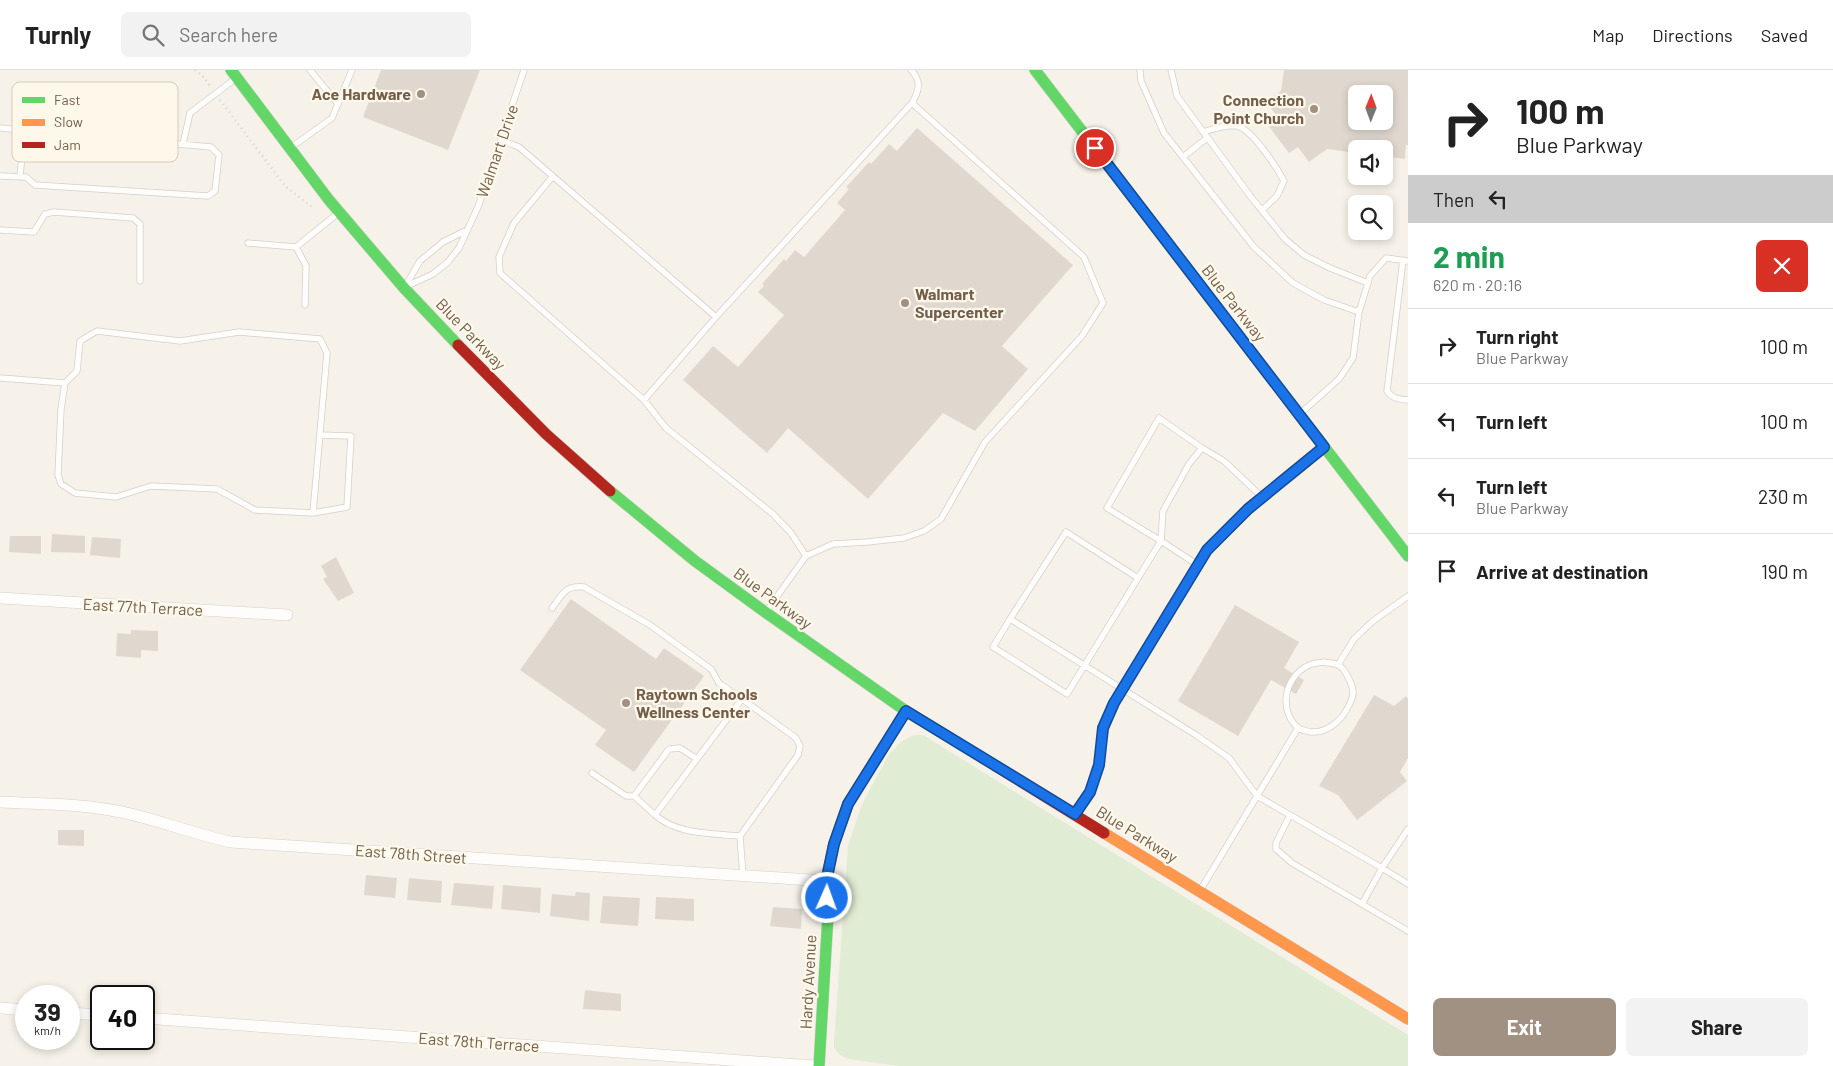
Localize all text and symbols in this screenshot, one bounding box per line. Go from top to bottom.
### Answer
search box [121,12,471,57]
text: Turnly [25,20,91,49]
icon: search [139,21,167,49]
text: Search here [179,23,278,46]
text: Map [1592,24,1624,46]
text: Directions [1652,24,1733,46]
text: Saved [1761,24,1808,46]
legend [12,82,178,162]
place label: Ace Hardware [311,84,411,103]
north arrow [1348,85,1392,130]
map controls [1348,85,1393,240]
marker: Ace Hardware [415,88,427,100]
text: 100 m [1516,89,1605,131]
place label: Connection Point Church [1213,90,1304,127]
icon: right [1433,90,1498,155]
text: Fast [54,91,80,108]
street label: Walmart Drive [472,102,521,200]
marker: Connection Point Church [1308,103,1320,115]
text: Slow [54,113,83,130]
pin [1074,127,1116,169]
text: Blue Parkway [1516,131,1643,157]
icon: arrive [1081,134,1109,162]
text: Jam [54,136,81,153]
button: sound [1348,140,1393,185]
icon: left [1484,185,1512,213]
text: Then [1433,188,1474,211]
button: search [1348,195,1393,240]
text: 2 min [1433,238,1505,274]
button: close [1756,240,1808,292]
street label: Blue Parkway [1199,260,1271,345]
text: 620 m · 20:16 [1433,275,1522,294]
place label: Walmart Supercenter [915,284,1004,321]
street label: Blue Parkway [432,294,511,374]
marker: Walmart Supercenter [899,297,911,309]
text: Turn right [1476,325,1558,348]
icon: right [1433,332,1461,360]
text: 100 m [1760,335,1808,358]
text: Blue Parkway [1476,348,1568,367]
icon: left [1433,407,1461,435]
text: Turn left [1476,410,1547,433]
text: 100 m [1760,410,1808,433]
text: Turn left [1476,475,1547,498]
icon: left [1433,482,1461,510]
text: 230 m [1758,485,1808,508]
text: Blue Parkway [1476,498,1568,517]
icon: arrive [1433,557,1461,585]
text: Arrive at destination [1476,560,1648,583]
text: 190 m [1761,560,1808,583]
street label: Blue Parkway [730,563,817,633]
street label: East 77th Terrace [82,594,204,619]
place label: Raytown Schools Wellness Center [636,684,758,721]
marker: Raytown Schools Wellness Center [620,697,632,709]
street label: Blue Parkway [1093,801,1182,866]
street label: East 78th Street [355,840,467,867]
position arrow [800,871,852,923]
street label: Hardy Avenue [796,934,819,1030]
speed limit sign: 40 [90,985,155,1050]
text: 39 [34,996,61,1026]
button: Exit [1433,998,1616,1056]
button: Share [1626,998,1808,1056]
text: km/h [34,1023,61,1037]
street label: East 78th Terrace [418,1028,540,1055]

